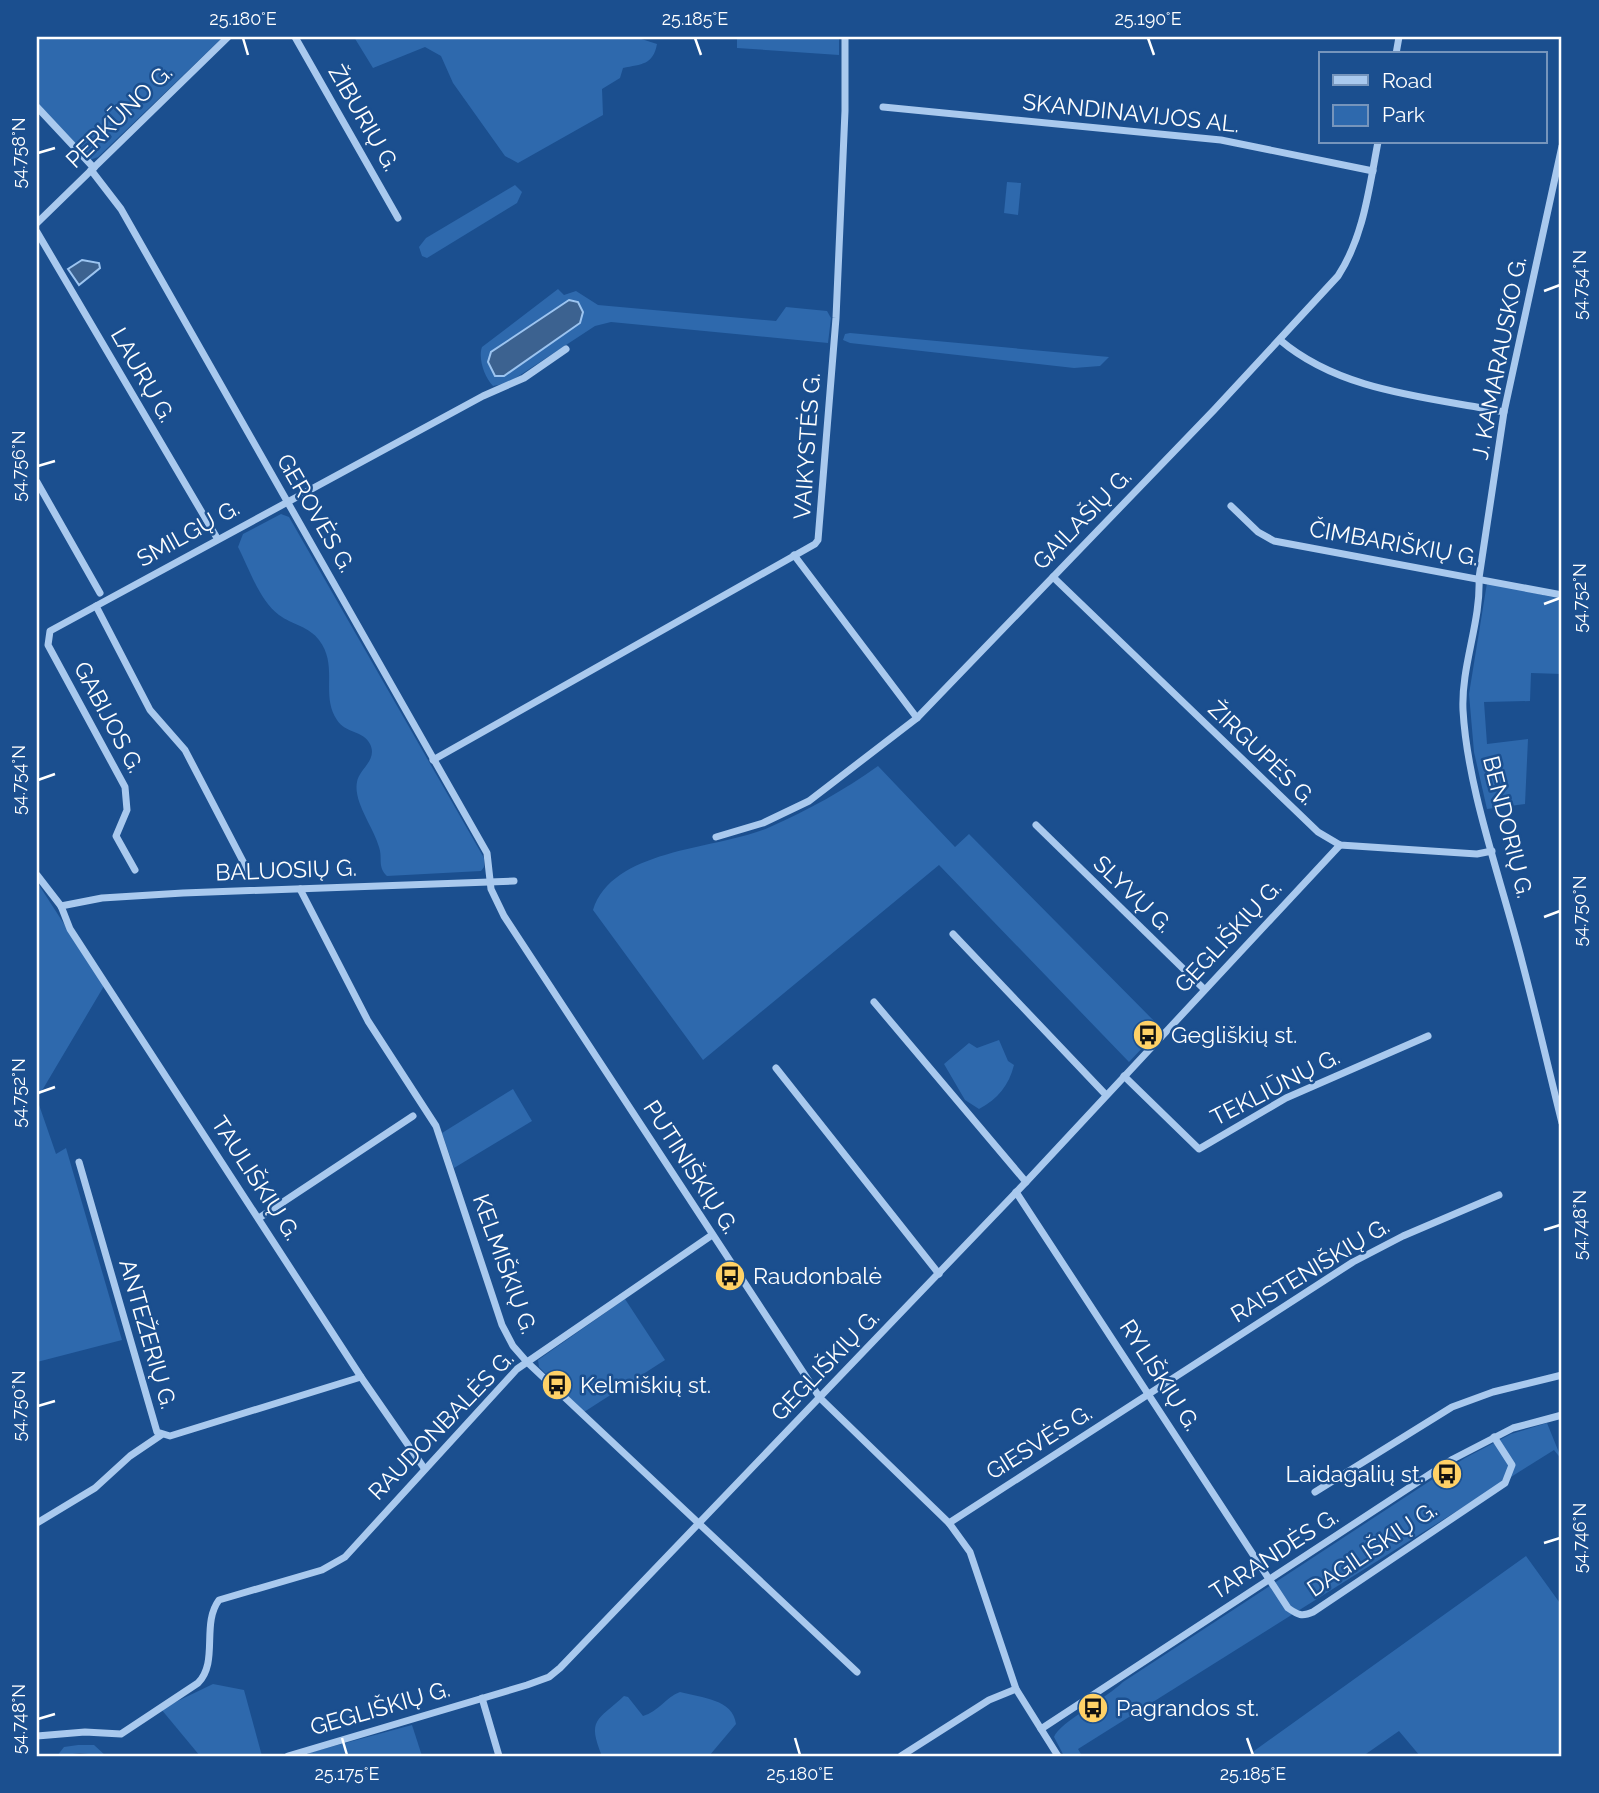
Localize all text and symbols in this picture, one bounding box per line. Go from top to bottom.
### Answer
text: 25.180°E [209,8,277,29]
text: 25.185°E [662,8,728,29]
text: 25.190°E [1114,8,1182,29]
legend [1319,52,1546,144]
street label: PERKŪNO G. [60,58,177,173]
street label: ŽIBURIŲ G. [323,60,406,175]
text: Road [1382,68,1432,93]
street label: SKANDINAVIJOS AL. [1021,88,1241,137]
text: Park [1382,102,1425,127]
text: 54.758°N [8,117,29,189]
text: 54.754°N [1569,250,1590,320]
street label: J. KAMARAUSKO G. [1466,254,1531,462]
street label: LAURŲ G. [106,323,181,427]
street label: VAIKYSTĖS G. [788,372,825,520]
text: 54.756°N [8,430,29,502]
street label: GEROVĖS G. [272,449,361,577]
street label: GAILAŠIŲ G. [1027,462,1137,575]
street label: SMILGŲ G. [132,493,244,572]
street label: ČIMBARIŠKIŲ G. [1307,514,1481,571]
text: 54.752°N [1569,563,1590,633]
street label: GABIJOS G. [69,657,150,777]
street label: ŽIRGUPĖS G. [1203,695,1321,810]
text: 54.754°N [8,745,29,815]
street label: BENDORIŲ G. [1478,753,1539,901]
street label: SLYVŲ G. [1088,849,1178,938]
street label: BALUOSIŲ G. [215,854,357,885]
street label: GEGLIŠKIŲ G. [1169,874,1287,998]
text: 54.750°N [1569,875,1590,947]
bus stop icon: Gegliškių st. [1131,1018,1165,1052]
place label: Gegliškių st. [1171,1021,1297,1048]
street label: TEKLIŪNŲ G. [1206,1042,1344,1131]
text: 54.752°N [8,1058,29,1128]
street label: PUTINIŠKIŲ G. [638,1095,745,1238]
street label: TAULIŠKIŲ G. [206,1111,307,1245]
street label: KELMIŠKIŲ G. [468,1190,543,1337]
text: 54.748°N [1569,1190,1590,1260]
street label: RAISTENIŠKIŲ G. [1226,1212,1394,1328]
street label: ANTEŽERIŲ G. [114,1256,183,1412]
bus stop icon: Raudonbalė [713,1259,747,1293]
place label: Raudonbalė [753,1262,882,1289]
street label: GEGLIŠKIŲ G. [765,1303,884,1426]
street label: RYLIŠKIŲ G. [1115,1314,1206,1435]
street label: RAUDONBALĖS G. [362,1344,519,1505]
bus stop icon: Kelmiškių st. [540,1368,574,1402]
text: 54.750°N [8,1370,29,1442]
place label: Kelmiškių st. [580,1371,711,1398]
street label: GIESVĖS G. [981,1398,1097,1485]
bus stop icon: Laidagalių st. [1430,1457,1464,1491]
place label: Laidagalių st. [1285,1460,1424,1487]
street label: DAGILIŠKIŲ G. [1302,1495,1442,1602]
street label: TARANDĖS G. [1205,1502,1343,1605]
text: 54.746°N [1569,1503,1590,1573]
street label: GEGLIŠKIŲ G. [307,1675,453,1740]
text: 54.748°N [8,1684,29,1754]
bus stop icon: Pagrandos st. [1076,1691,1110,1725]
place label: Pagrandos st. [1116,1694,1259,1721]
text: 25.175°E [314,1763,380,1784]
text: 25.180°E [766,1763,834,1784]
text: 25.185°E [1220,1763,1286,1784]

